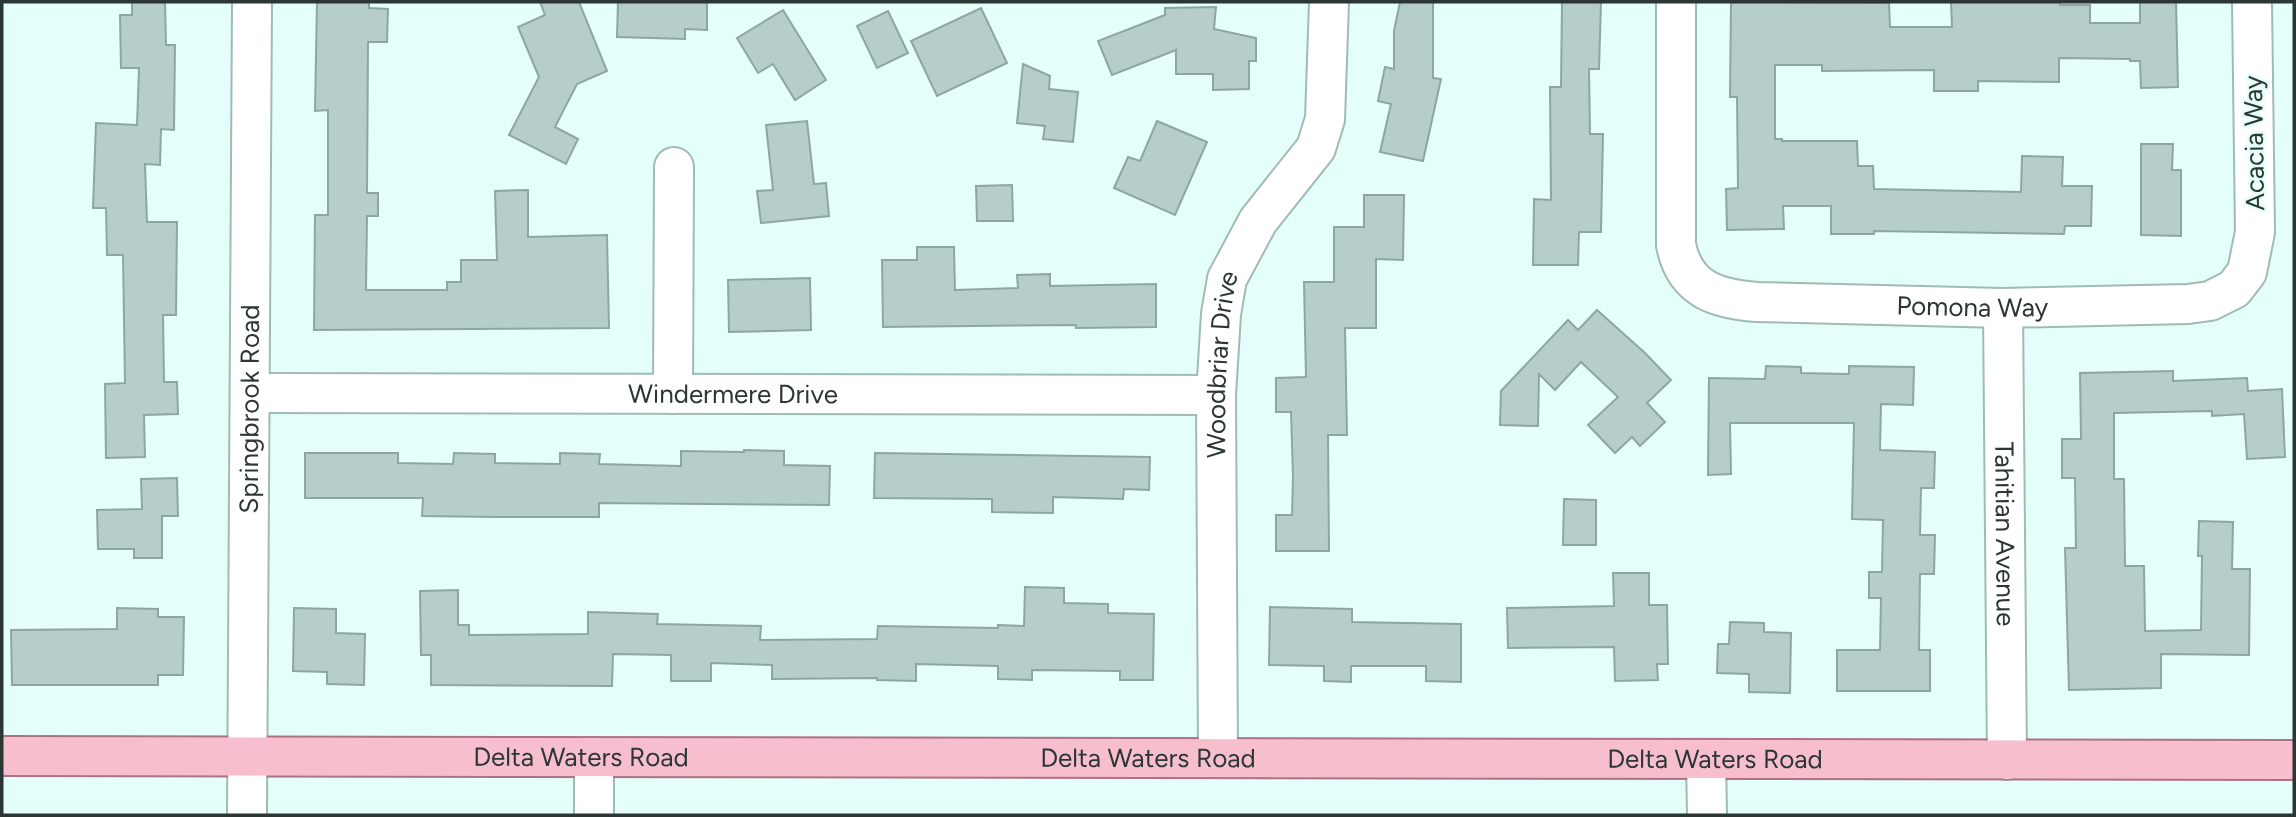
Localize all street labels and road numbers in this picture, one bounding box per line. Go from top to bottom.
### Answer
street label: Acacia Way [2237,75,2271,211]
street label: Woodbriar Drive [1200,264,1245,458]
street label: Pomona Way [1896,289,2049,324]
street label: Springbrook Road [233,304,266,514]
street label: Windermere Drive [628,378,838,410]
street label: Tahitian Avenue [1988,442,2022,626]
street label: Delta Waters Road [473,741,689,773]
street label: Delta Waters Road [1040,742,1256,774]
street label: Delta Waters Road [1607,743,1823,775]

